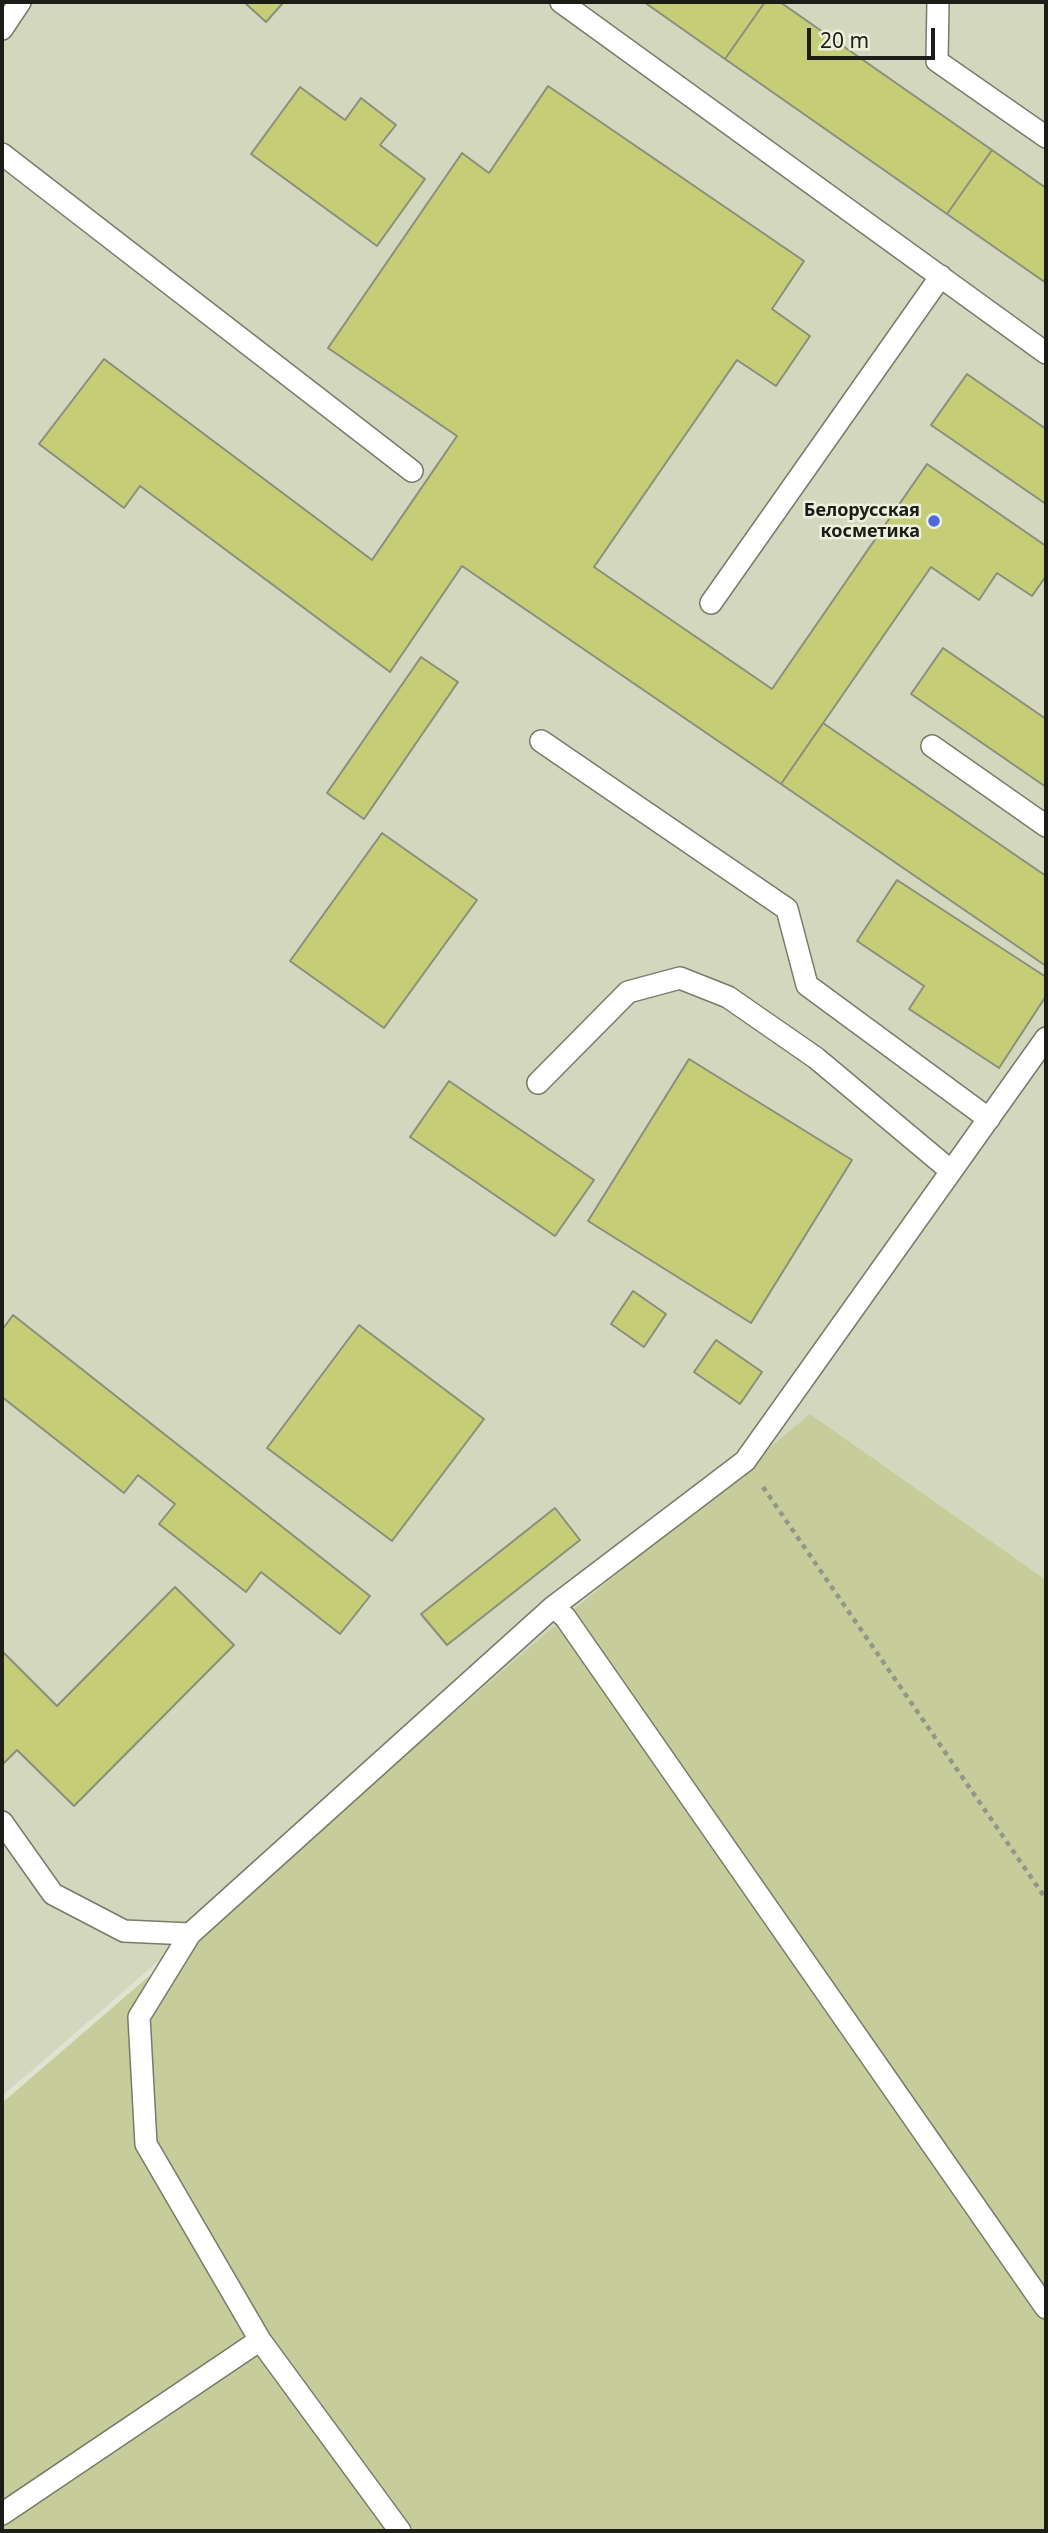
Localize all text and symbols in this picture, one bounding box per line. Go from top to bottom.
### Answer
scale bar [810,14,938,58]
text: 20 m [820,26,869,54]
place label: Белорусская косметика [804,500,920,542]
marker: Белорусская косметика [926,513,942,529]

